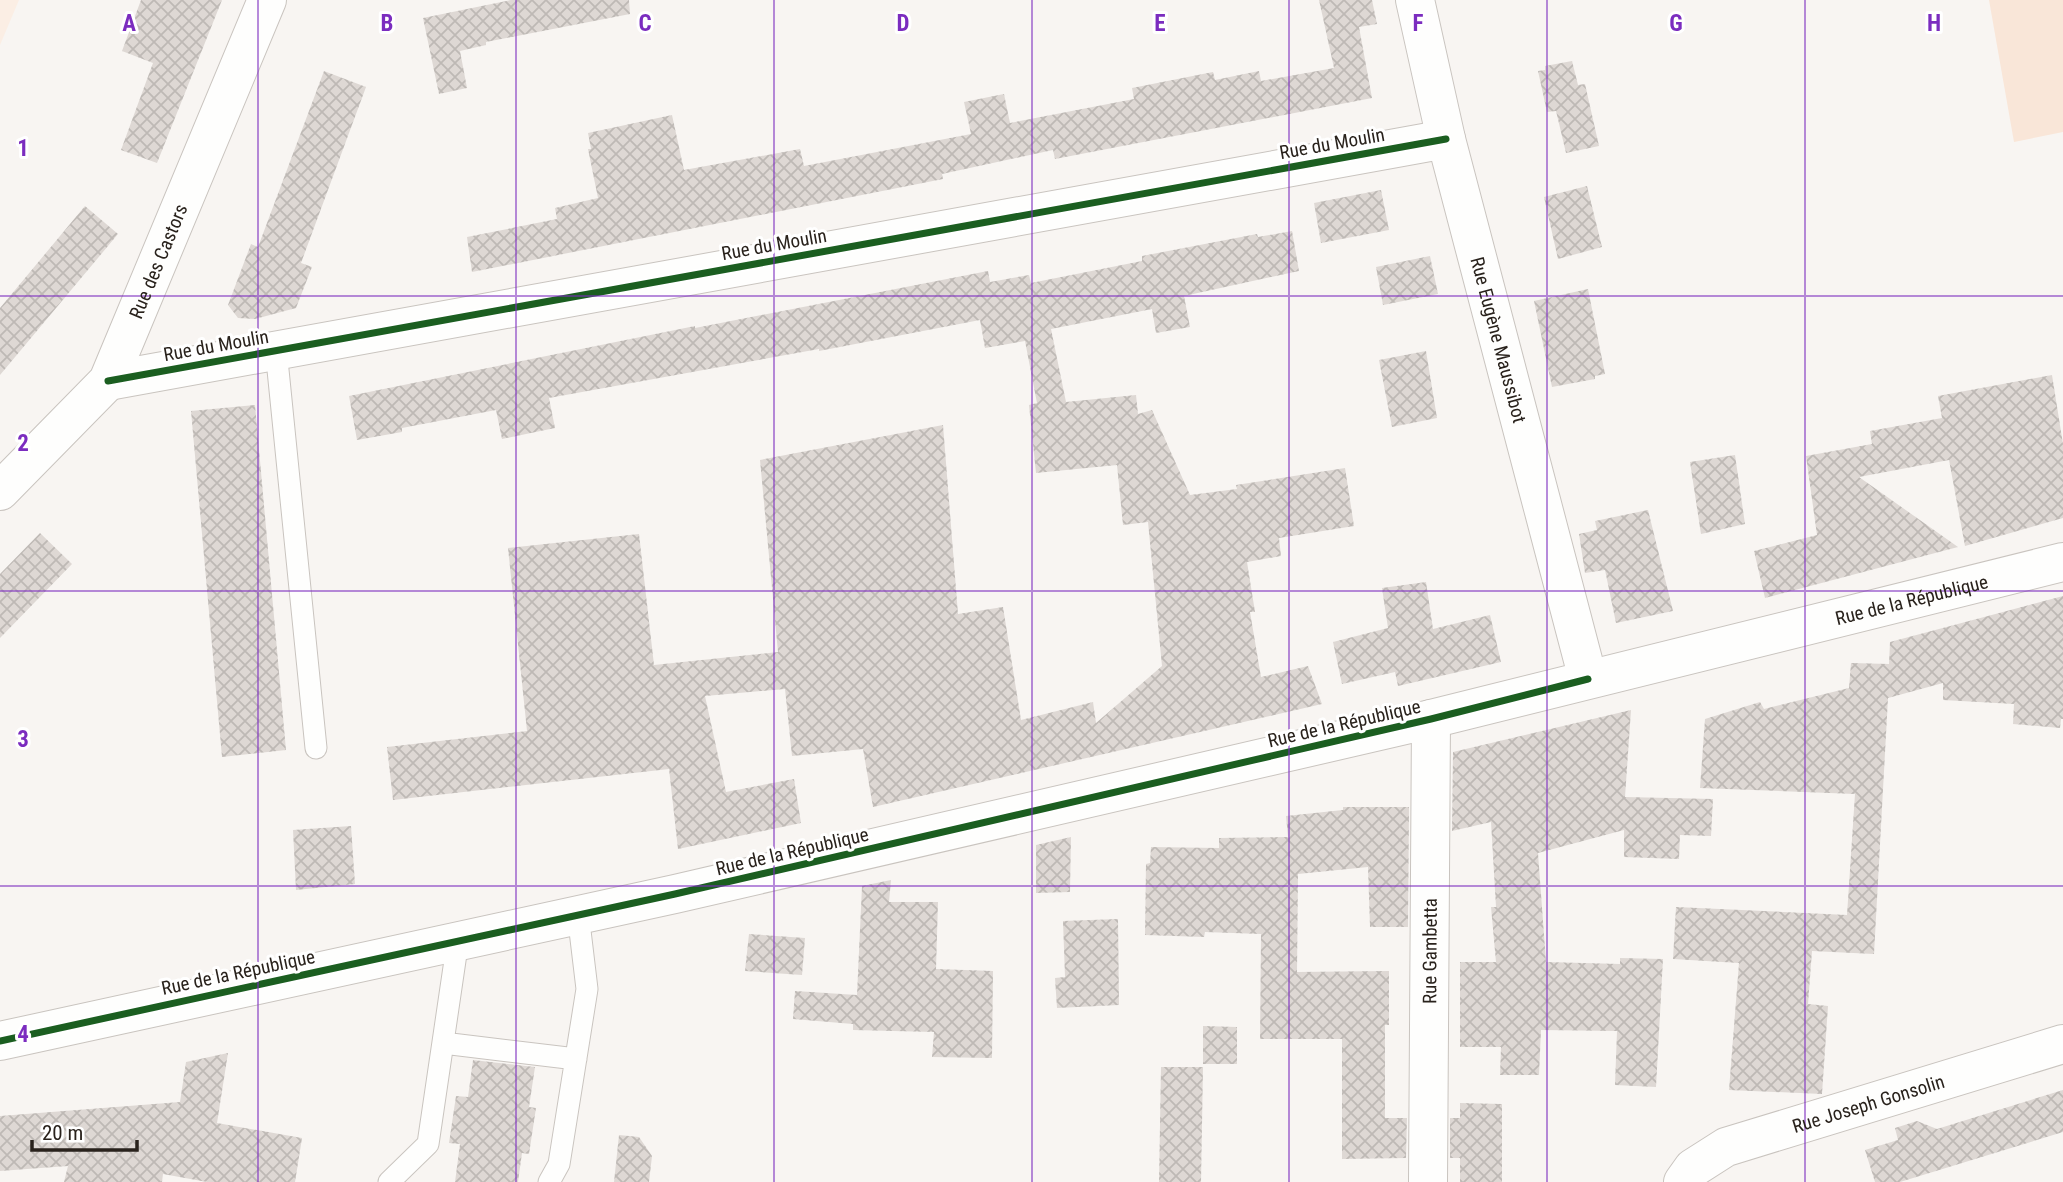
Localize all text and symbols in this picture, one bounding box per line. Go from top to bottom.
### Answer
text: A [122,10,136,37]
text: B [381,10,393,37]
text: C [638,10,652,37]
text: D [897,10,910,37]
text: E [1154,10,1166,37]
text: F [1413,10,1424,37]
text: G [1669,10,1683,37]
text: H [1927,10,1941,37]
street label: Rue du Moulin [1278,123,1387,164]
text: 1 [17,135,29,162]
street label: Rue des Castors [124,201,193,322]
street label: Rue du Moulin [720,224,829,265]
street label: Rue Eugène Maussibot [1465,254,1531,425]
street label: Rue du Moulin [162,325,271,366]
text: 2 [17,430,29,457]
street label: Rue de la République [1833,570,1990,630]
street label: Rue de la République [1265,695,1423,752]
text: 3 [17,726,29,753]
street label: Rue de la République [713,823,871,880]
street label: Rue Gambetta [1418,898,1442,1004]
street label: Rue de la République [159,945,317,1000]
text: 4 [17,1021,29,1048]
street label: Rue Joseph Gonsolin [1789,1070,1947,1138]
scale bar [32,1108,136,1152]
text: 20 m [42,1121,83,1145]

